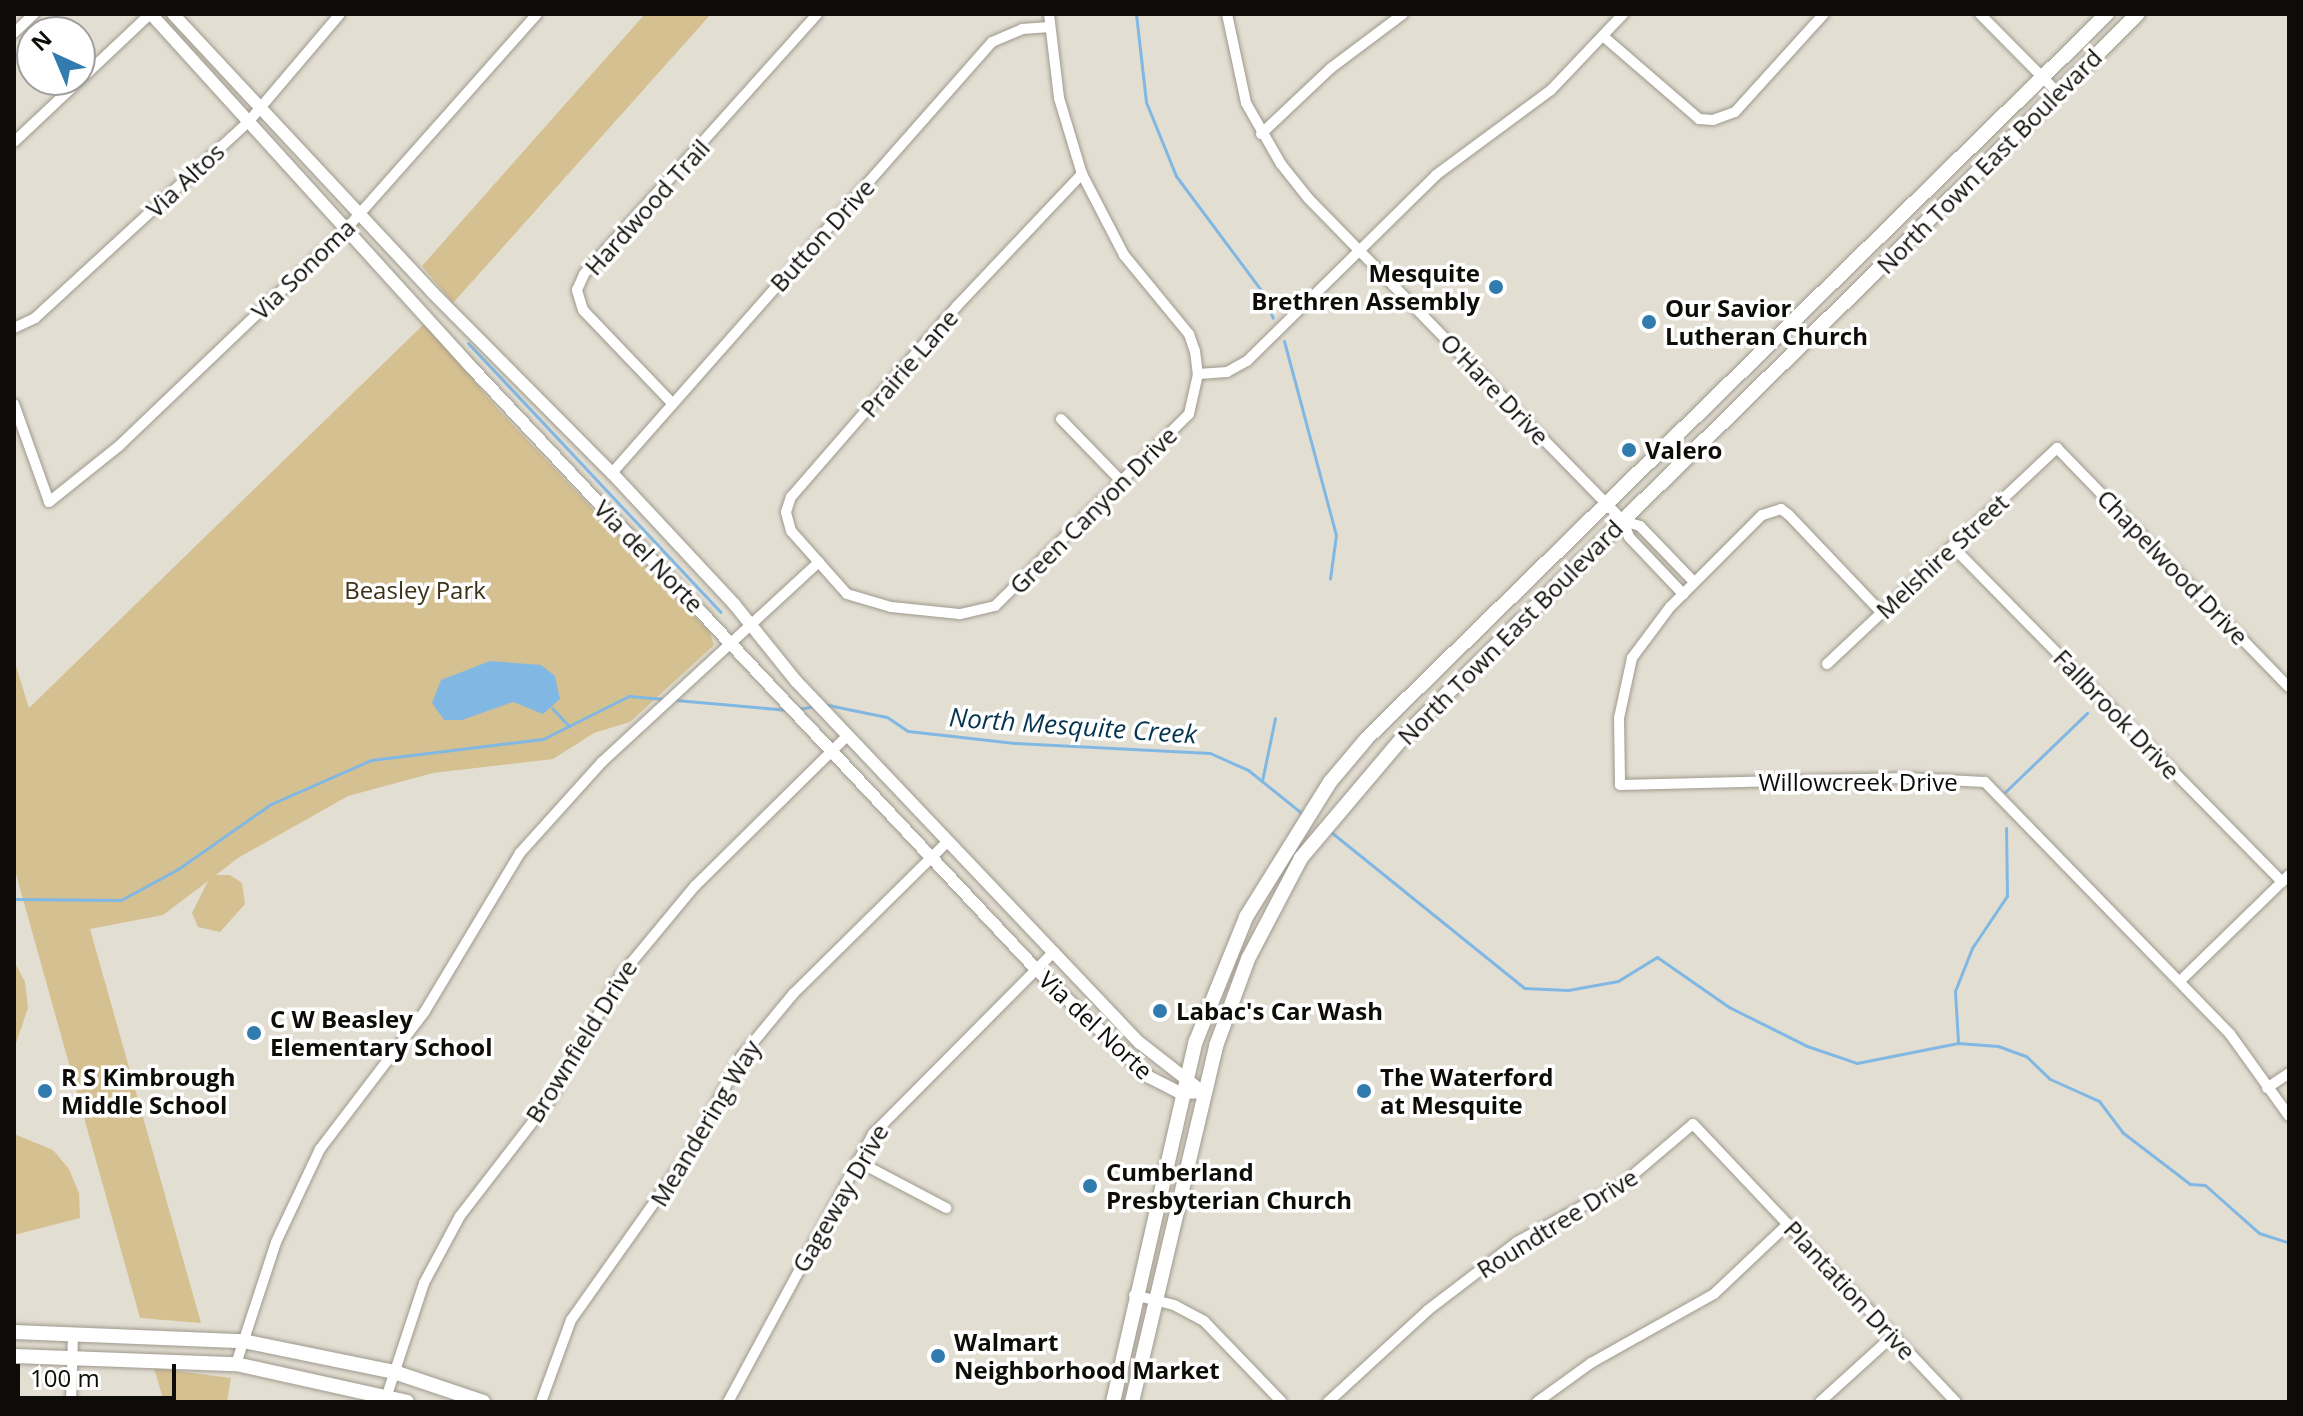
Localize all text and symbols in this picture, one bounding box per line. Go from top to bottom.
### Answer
north arrow [16,16,96,96]
text: N [24,23,58,57]
street label: North Town East Boulevard [1871,43,2107,279]
street label: Hardwood Trail [579,133,715,281]
street label: Via Altos [140,137,230,223]
street label: Button Drive [764,173,880,297]
street label: Via Sonoma [245,213,361,325]
place label: Mesquite Brethren Assembly [1251,259,1480,315]
marker: Mesquite Brethren Assembly [1487,278,1505,296]
place label: Our Savior Lutheran Church [1665,294,1868,350]
street label: Prairie Lane [854,303,964,423]
marker: Our Savior Lutheran Church [1640,313,1658,331]
street label: O'Hare Drive [1435,327,1555,451]
street label: Green Canyon Drive [1003,420,1183,600]
place label: Valero [1645,436,1722,464]
marker: Valero [1620,441,1638,459]
street label: Chapelwood Drive [2092,483,2254,651]
street label: Melshire Street [1870,488,2014,624]
street label: Via del Norte [588,494,710,618]
street label: North Town East Boulevard [1392,514,1628,750]
park label: Beasley Park [344,576,486,604]
street label: Fallbrook Drive [2048,643,2186,785]
water label: North Mesquite Creek [948,702,1198,750]
street label: Willowcreek Drive [1758,768,1958,796]
street label: Brownfield Drive [519,954,643,1128]
street label: Via del Norte [1033,965,1159,1085]
place label: Labac's Car Wash [1176,997,1383,1025]
marker: Labac's Car Wash [1151,1002,1169,1020]
place label: C W Beasley Elementary School [270,1005,493,1061]
marker: C W Beasley Elementary School [245,1024,263,1042]
street label: Meandering Way [644,1035,766,1211]
place label: R S Kimbrough Middle School [61,1063,235,1119]
place label: The Waterford at Mesquite [1380,1063,1554,1119]
marker: R S Kimbrough Middle School [36,1082,54,1100]
marker: The Waterford at Mesquite [1355,1082,1373,1100]
street label: Gageway Drive [786,1119,894,1277]
place label: Cumberland Presbyterian Church [1106,1158,1352,1214]
street label: Roundtree Drive [1471,1162,1643,1284]
marker: Cumberland Presbyterian Church [1081,1177,1099,1195]
street label: Plantation Drive [1778,1215,1922,1365]
place label: Walmart Neighborhood Market [954,1328,1220,1384]
marker: Walmart Neighborhood Market [929,1347,947,1365]
scale bar [20,1348,180,1398]
text: 100 m [30,1361,100,1394]

